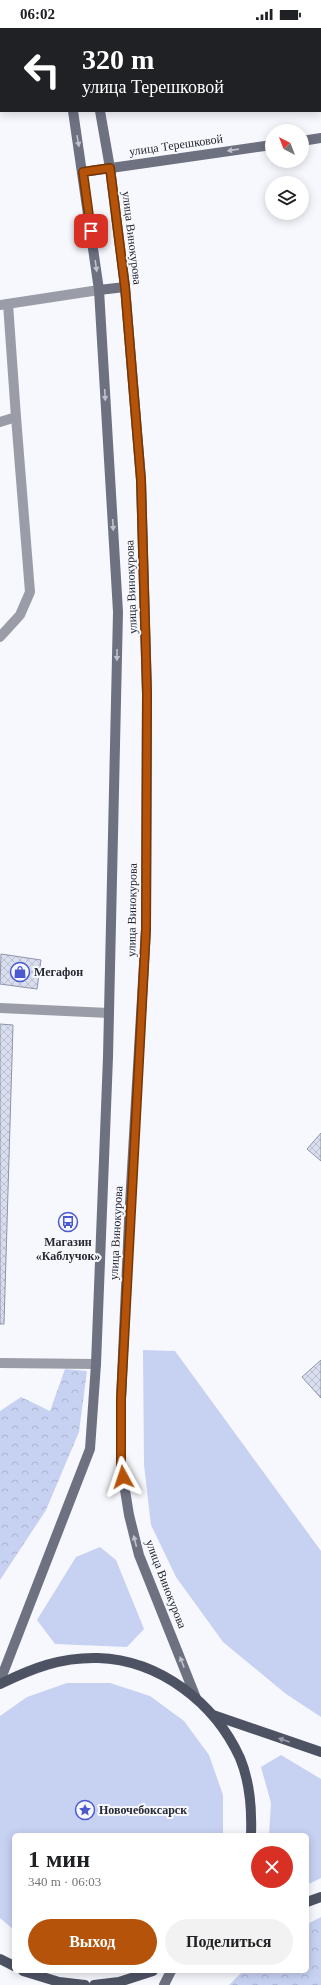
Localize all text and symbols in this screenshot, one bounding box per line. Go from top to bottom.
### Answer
text: 06:02 [20,6,55,22]
icon: left [16,44,68,96]
text: 320 m [82,44,154,75]
text: улица Терешковой [82,77,224,97]
north arrow [265,124,309,168]
map controls [265,124,309,220]
street label: улица Терешковой [128,131,224,159]
one-way arrow [75,135,81,147]
one-way arrow [227,147,239,153]
button: layers [265,176,309,220]
street label: улица Винокурова [119,191,145,286]
pin [74,214,108,248]
icon: arrive [80,220,102,242]
one-way arrow [93,260,99,272]
one-way arrow [102,389,109,401]
one-way arrow [109,519,116,531]
street label: улица Винокурова [122,539,140,634]
one-way arrow [114,649,120,662]
street label: улица Винокурова [124,862,140,957]
shop icon: Мегафон [9,961,31,983]
place label: Мегафон [34,965,83,979]
street label: улица Винокурова [107,1185,125,1280]
bus stop icon: Магазин «Каблучок» [57,1211,79,1233]
place label: Магазин «Каблучок» [36,1235,100,1263]
position arrow [102,1456,144,1498]
one-way arrow [132,1535,138,1547]
street label: улица Винокурова [143,1538,190,1631]
one-way arrow [179,1655,185,1667]
one-way arrow [278,1736,290,1742]
place icon: Новочебоксарск [74,1799,96,1821]
place label: Новочебоксарск [99,1803,187,1817]
text: 1 мин [28,1846,90,1872]
button: close [251,1846,293,1888]
text: 340 m · 06:03 [28,1874,101,1889]
button: Выход [28,1919,157,1965]
button: Поделиться [165,1919,293,1965]

